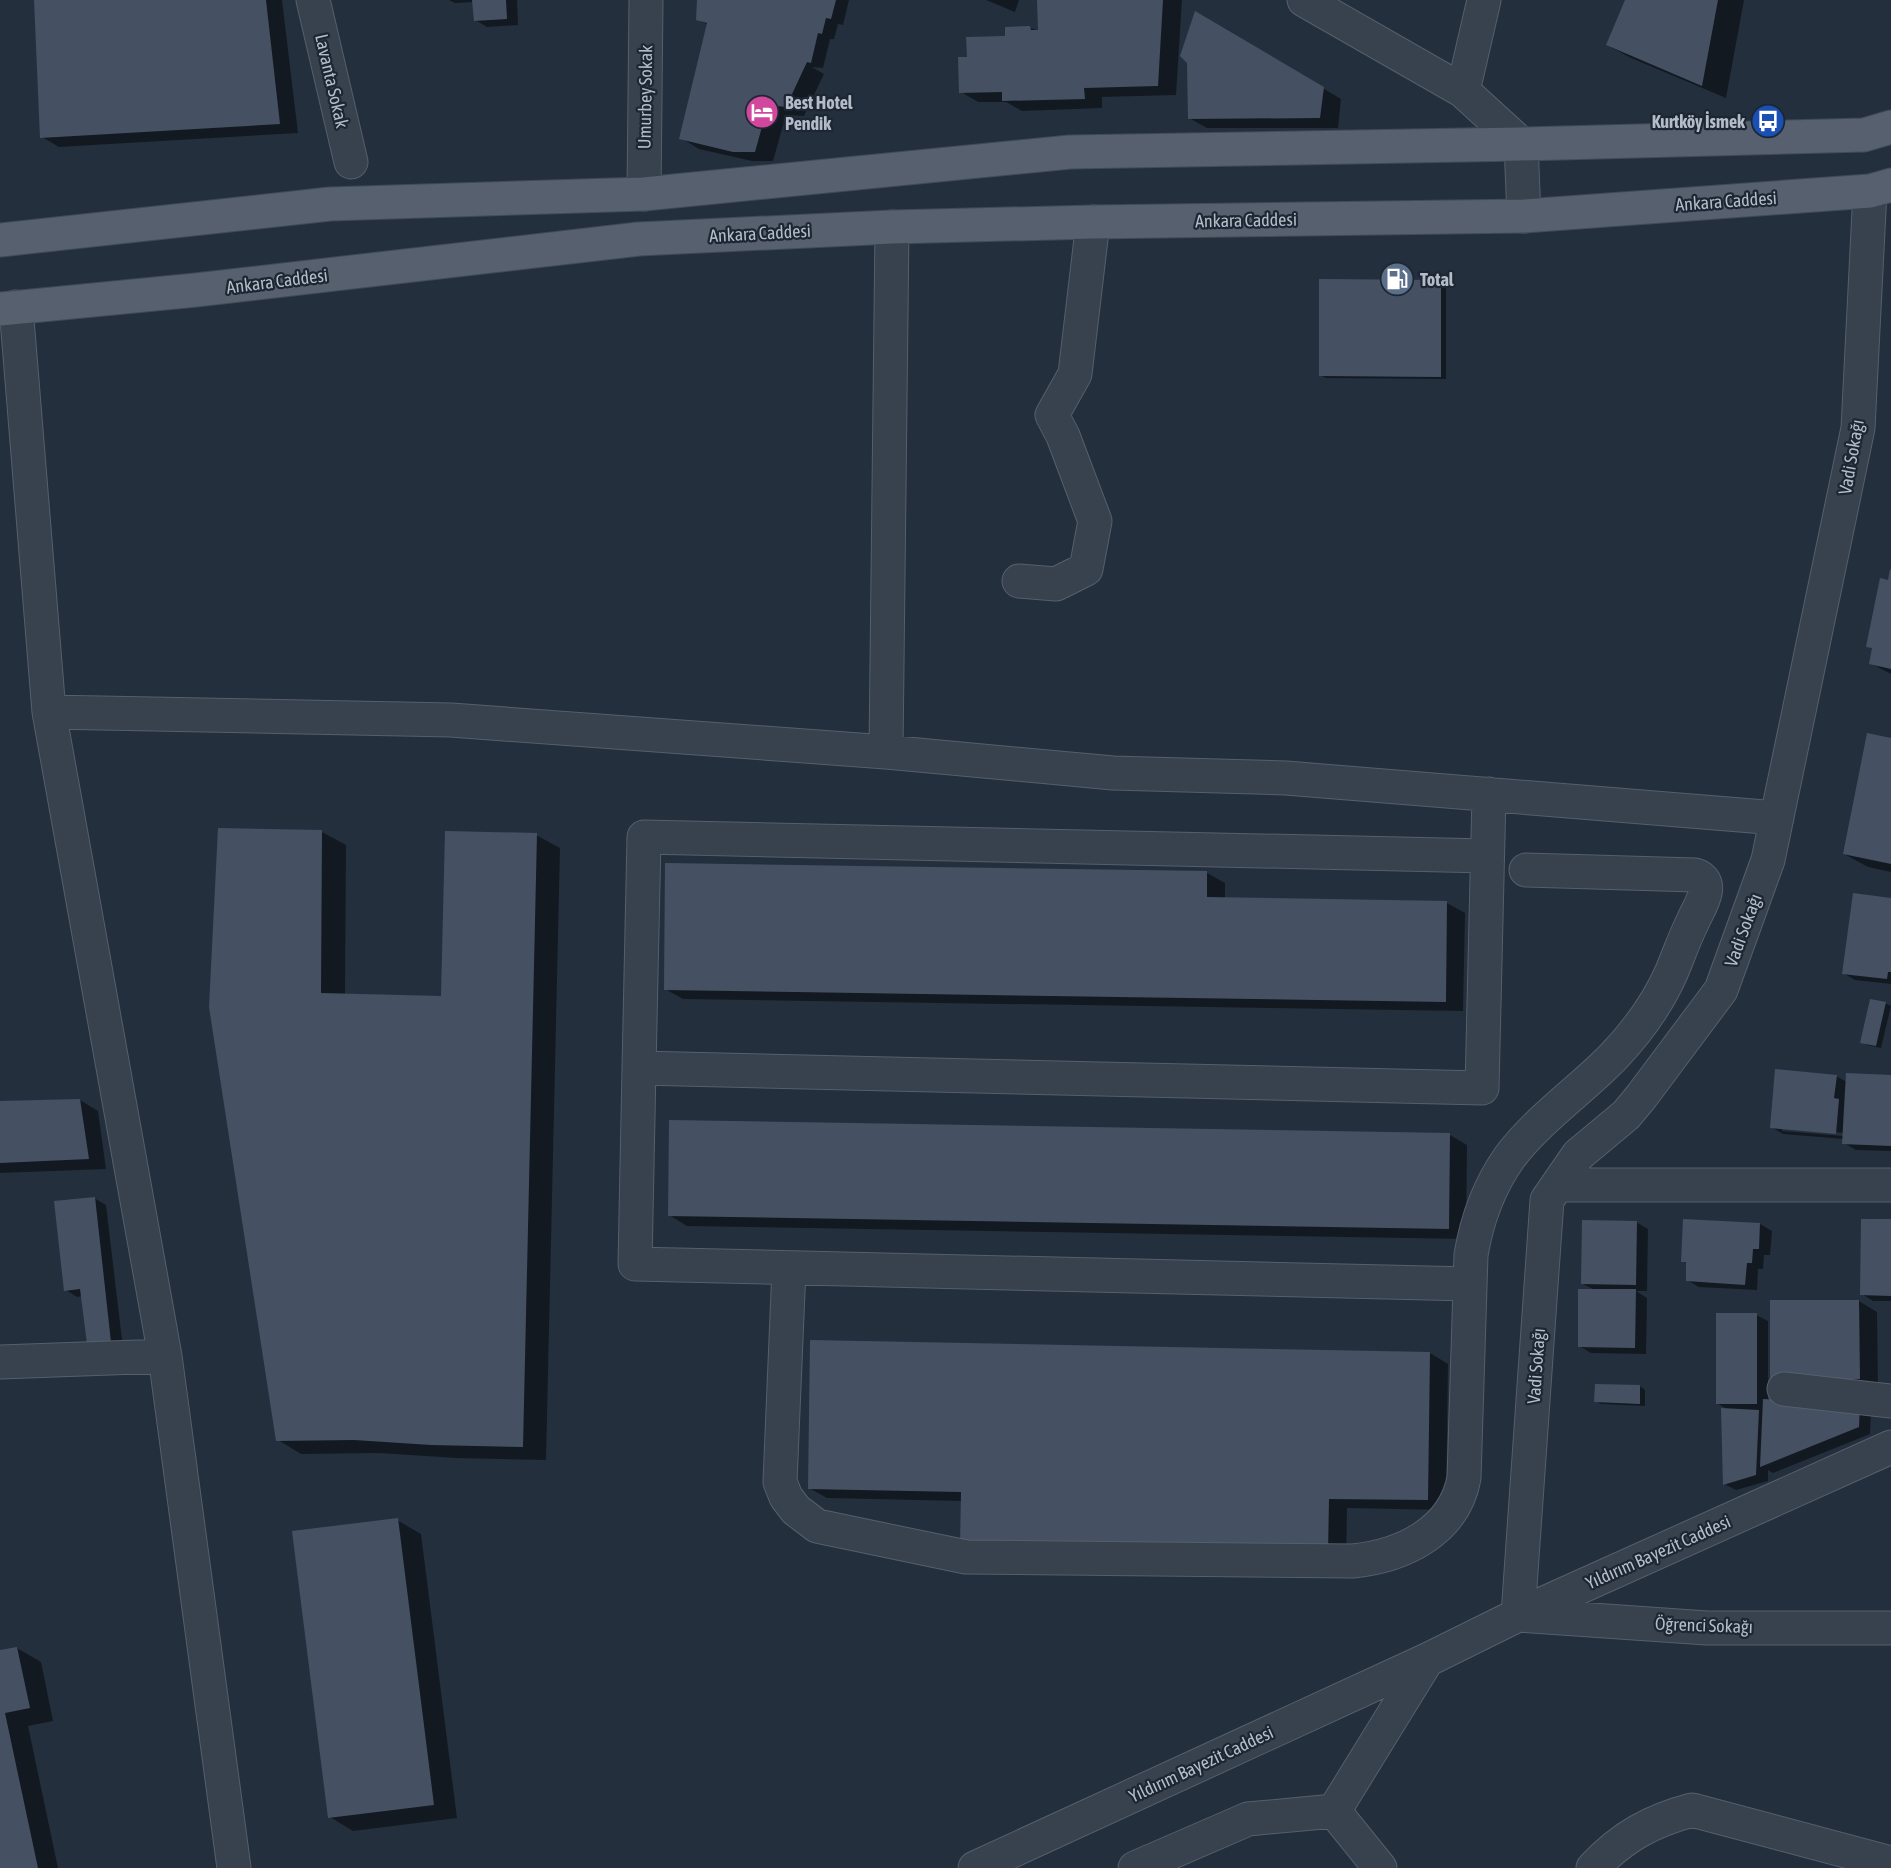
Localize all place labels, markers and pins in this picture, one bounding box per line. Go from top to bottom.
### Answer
place label: Best Hotel Pendik [785,92,853,134]
hotel icon: Best Hotel Pendik [744,94,780,130]
bus stop icon: Kurtköy İsmek [1750,103,1786,139]
place label: Kurtköy İsmek [1652,111,1746,132]
fuel station icon: Total [1379,261,1415,297]
place label: Total [1420,269,1454,290]

